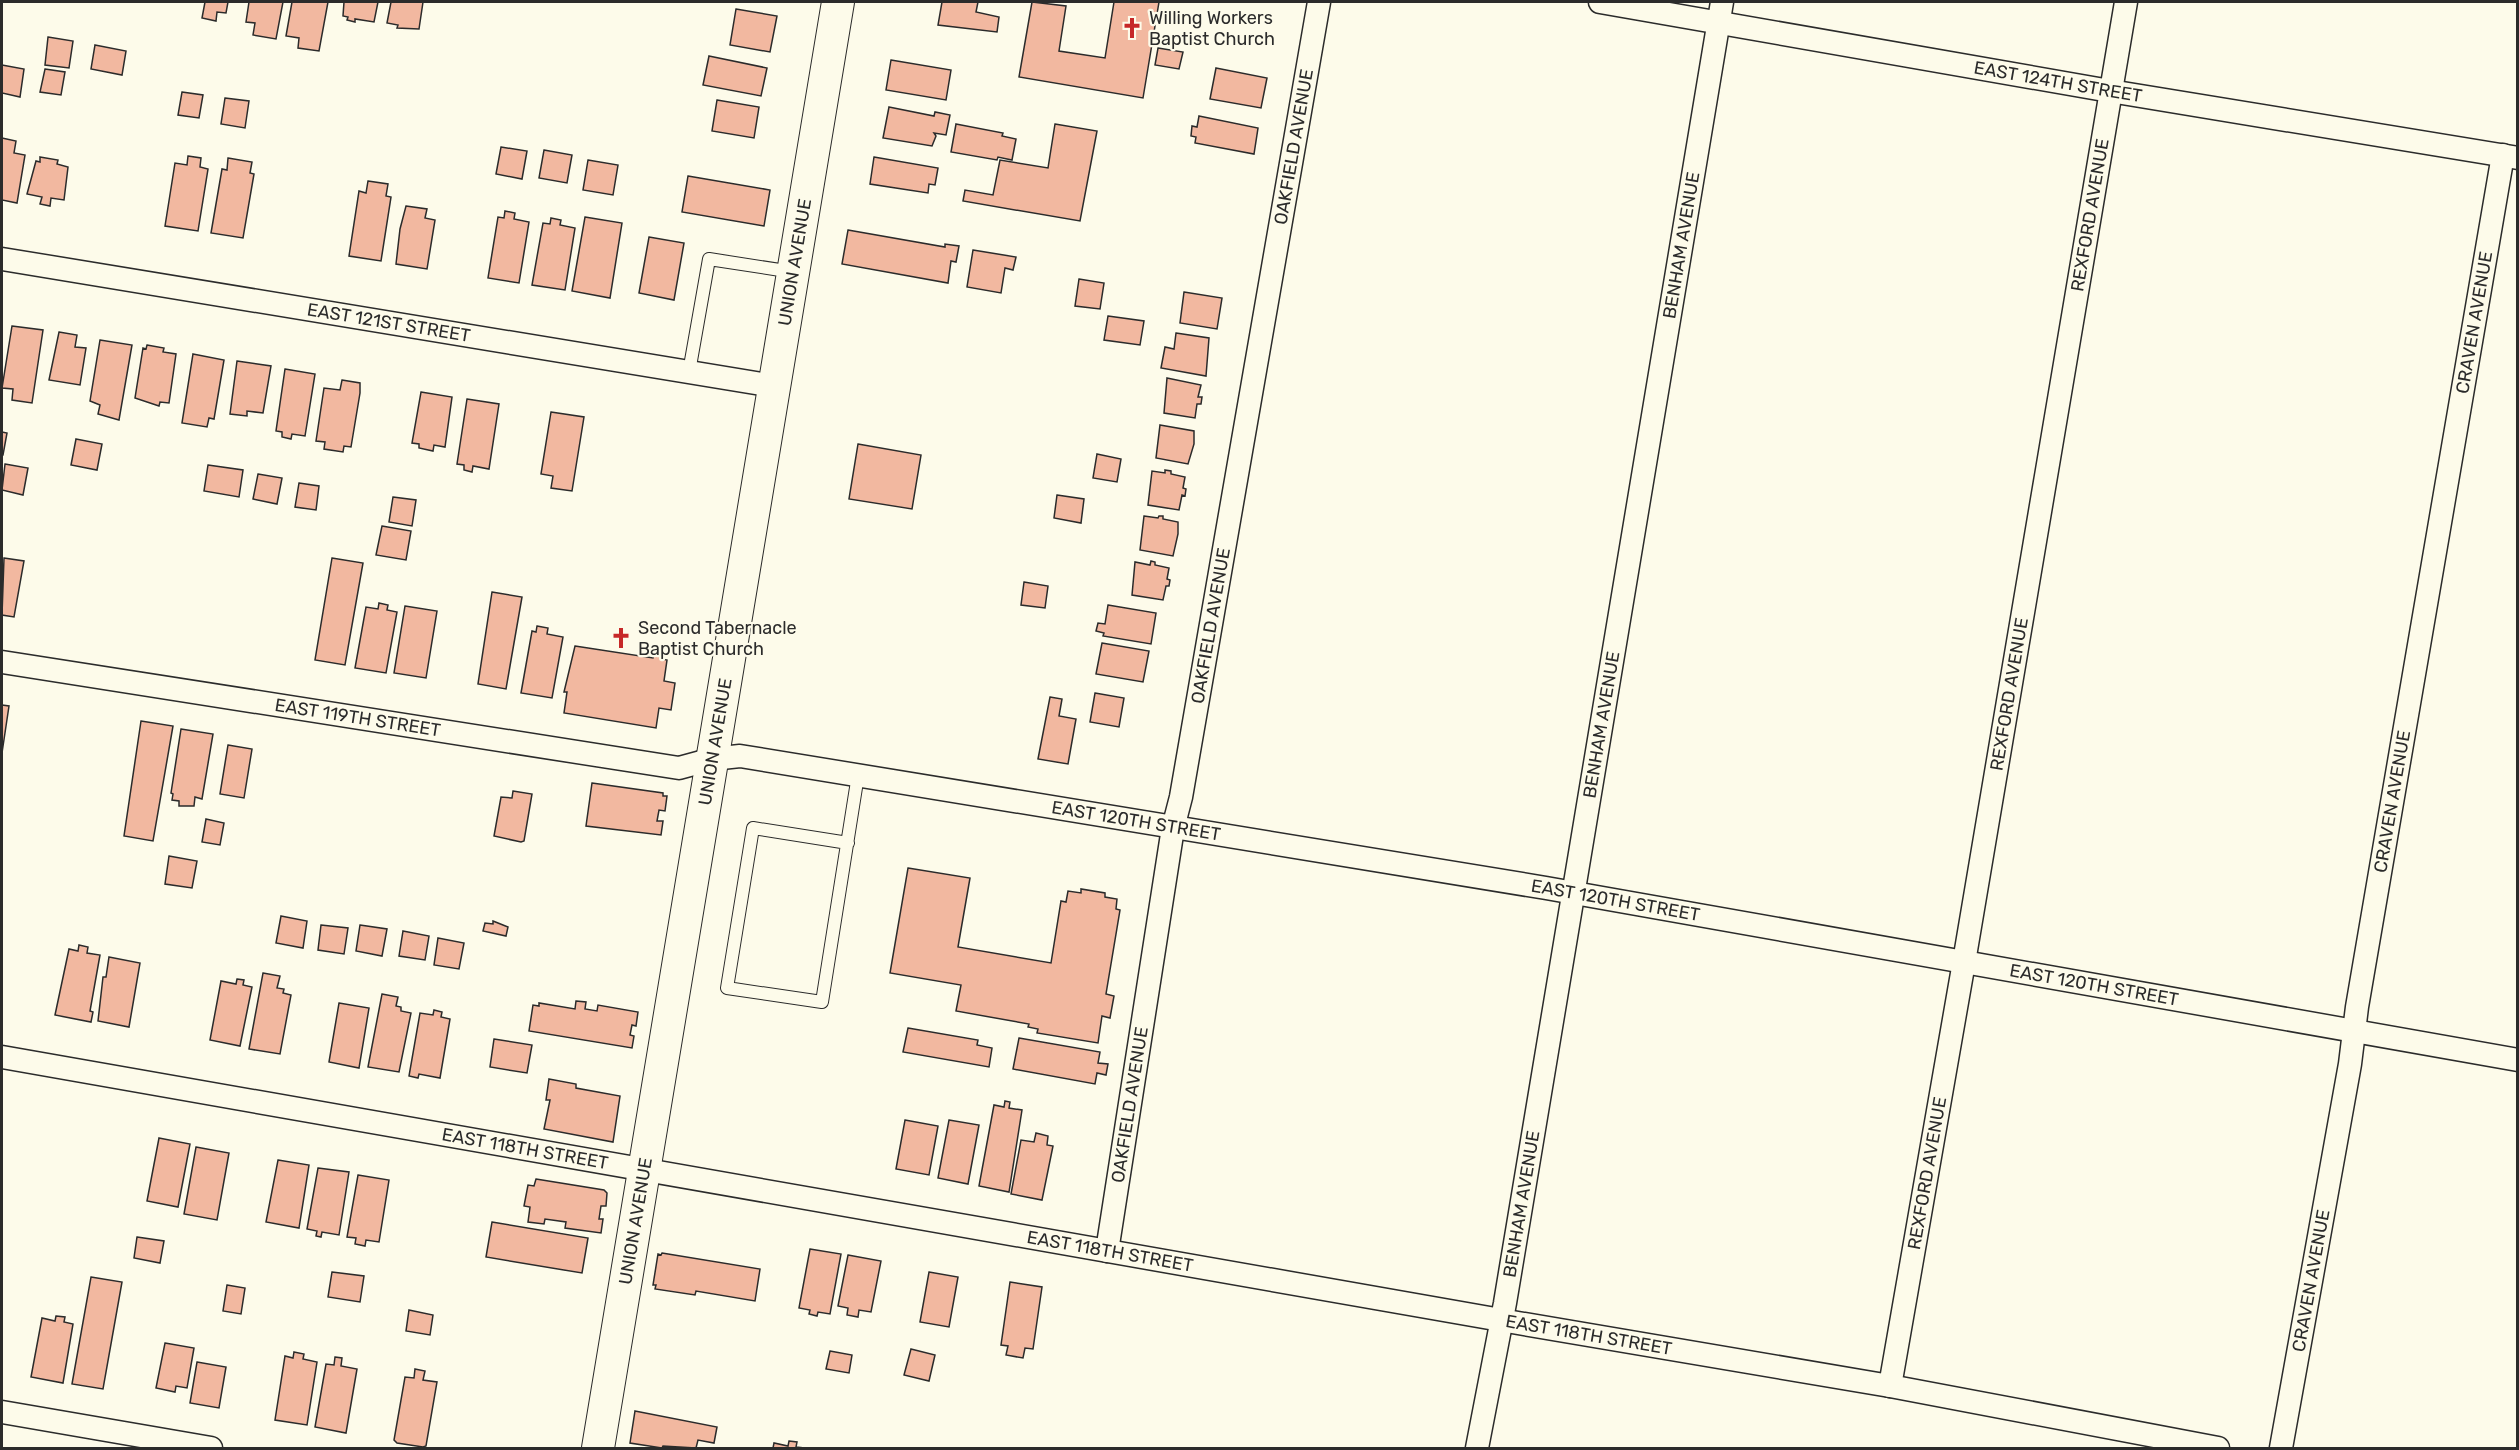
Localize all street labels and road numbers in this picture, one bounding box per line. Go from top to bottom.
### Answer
street label: EAST 124TH STREET [1972,56,2144,107]
street label: OAKFIELD AVENUE [1270,67,1318,226]
street label: REXFORD AVENUE [2066,137,2114,293]
street label: BENHAM AVENUE [1658,170,1704,320]
street label: UNION AVENUE [773,197,816,327]
street label: CRAVEN AVENUE [2451,250,2497,395]
street label: EAST 121ST STREET [305,298,472,347]
street label: OAKFIELD AVENUE [1186,546,1235,705]
street label: REXFORD AVENUE [1985,616,2033,772]
street label: BENHAM AVENUE [1578,650,1625,800]
street label: UNION AVENUE [694,676,737,807]
street label: EAST 119TH STREET [273,694,442,742]
street label: CRAVEN AVENUE [2369,729,2415,874]
street label: EAST 120TH STREET [1050,796,1222,846]
street label: EAST 120TH STREET [1529,875,1702,926]
street label: EAST 120TH STREET [2008,959,2180,1011]
street label: OAKFIELD AVENUE [1107,1025,1153,1184]
street label: REXFORD AVENUE [1903,1095,1951,1251]
street label: EAST 118TH STREET [440,1123,610,1174]
street label: BENHAM AVENUE [1498,1129,1545,1279]
street label: UNION AVENUE [614,1156,657,1286]
street label: CRAVEN AVENUE [2287,1208,2335,1354]
street label: EAST 118TH STREET [1025,1226,1195,1277]
street label: EAST 118TH STREET [1504,1310,1674,1360]

